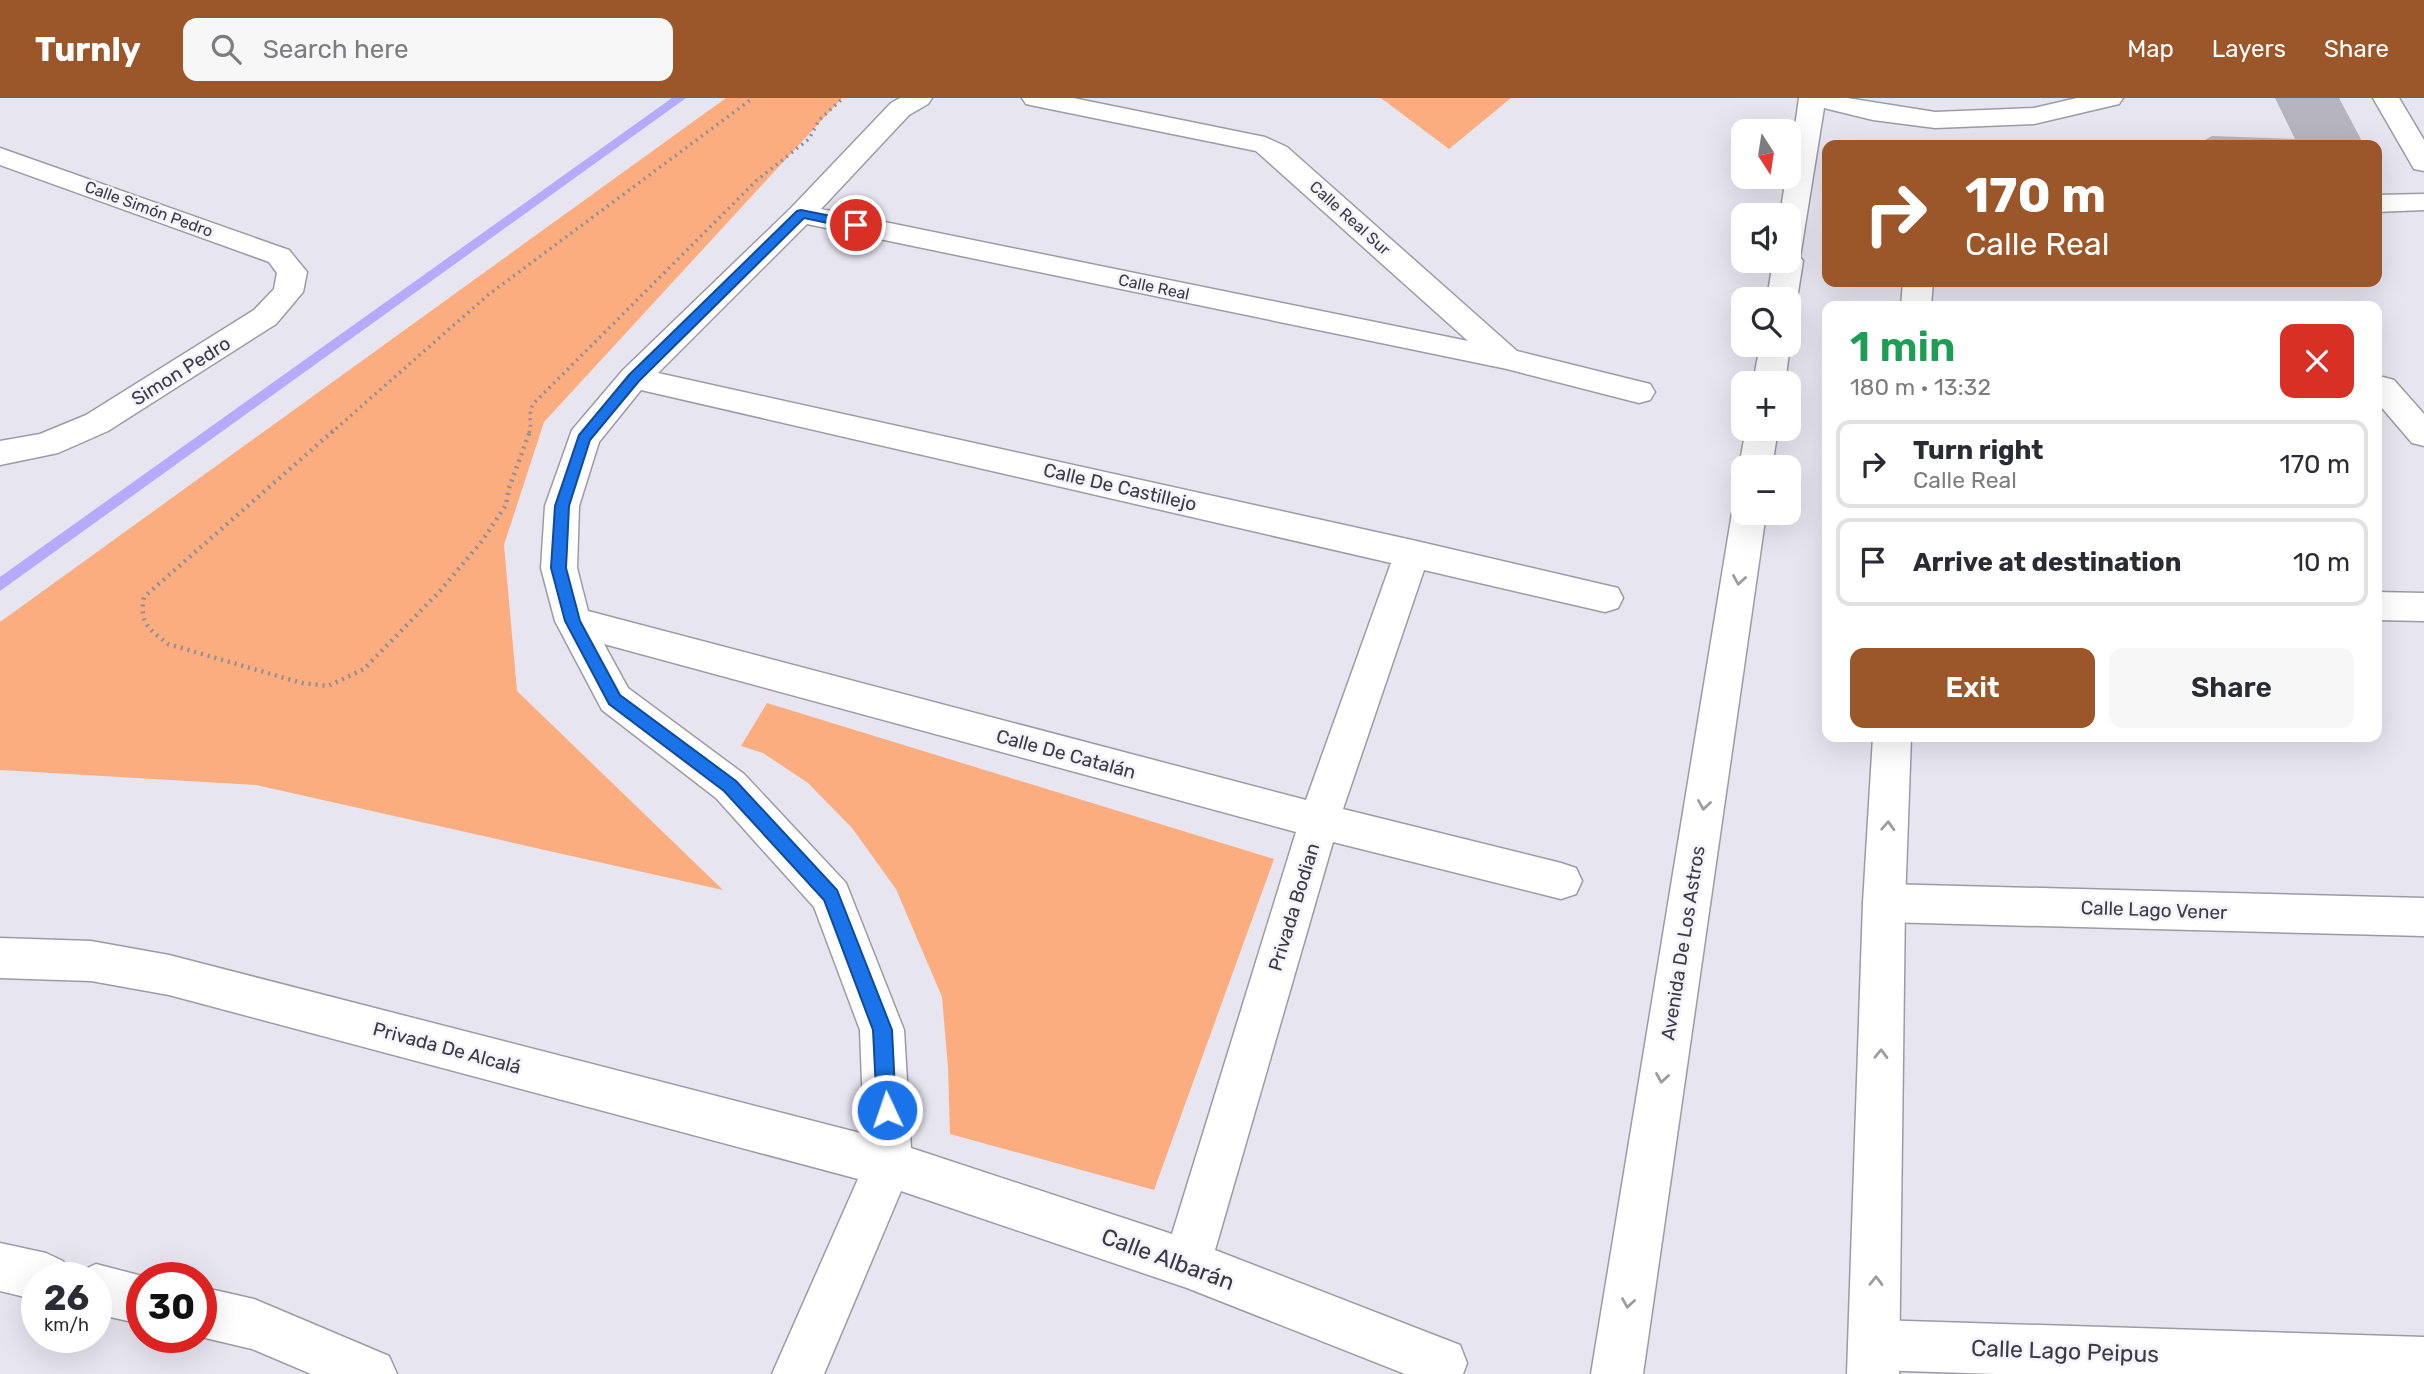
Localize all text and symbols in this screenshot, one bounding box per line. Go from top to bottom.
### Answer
search box [183,18,673,81]
text: Turnly [35,30,141,69]
icon: search [207,30,245,68]
text: Search here [263,34,409,65]
text: Map [2127,35,2174,63]
text: Layers [2212,35,2286,63]
text: Share [2324,35,2389,63]
north arrow [1731,119,1801,189]
map controls [1731,119,1801,525]
text: 170 m [1965,166,2106,224]
icon: right [1850,168,1941,259]
street label: Calle Simón Pedro [82,177,216,241]
street label: Calle Real Sur [1306,177,1394,259]
pin [826,195,886,255]
button: sound [1731,203,1801,273]
icon: arrive [837,206,875,244]
text: Calle Real [1965,225,2109,263]
street label: Calle Real [1117,270,1191,304]
button: search [1731,287,1801,357]
text: 1 min [1850,322,1956,372]
button: close [2280,324,2354,398]
street label: Simon Pedro [127,331,235,411]
button: + [1731,371,1801,441]
text: 180 m · 13:32 [1850,373,1991,401]
text: Turn right [1913,435,2043,466]
icon: right [1854,445,1892,483]
text: 170 m [2280,449,2350,480]
button: − [1731,455,1801,525]
street label: Calle De Castillejo [1041,458,1199,516]
text: Calle Real [1913,466,2017,494]
icon: arrive [1854,543,1892,581]
text: Arrive at destination [1913,547,2181,578]
text: 10 m [2293,547,2350,578]
one-way arrow [1731,574,1746,586]
button: Exit [1850,648,2095,728]
button: Share [2109,648,2354,728]
street label: Calle De Catalán [994,724,1138,784]
one-way arrow [1697,799,1712,811]
one-way arrow [1880,821,1895,832]
street label: Privada Bodian [1264,840,1324,974]
street label: Avenida De Los Astros [1656,844,1710,1042]
street label: Calle Lago Vener [2080,896,2228,924]
street label: Privada De Alcalá [370,1017,524,1079]
one-way arrow [1873,1048,1889,1059]
position arrow [850,1073,924,1147]
one-way arrow [1655,1073,1670,1084]
street label: Calle Albarán [1098,1222,1238,1296]
speed limit sign: 30 [126,1262,217,1353]
one-way arrow [1868,1276,1884,1286]
text: 26 [44,1277,89,1319]
one-way arrow [1621,1297,1636,1309]
text: km/h [44,1314,89,1336]
street label: Calle Lago Peipus [1970,1334,2160,1368]

